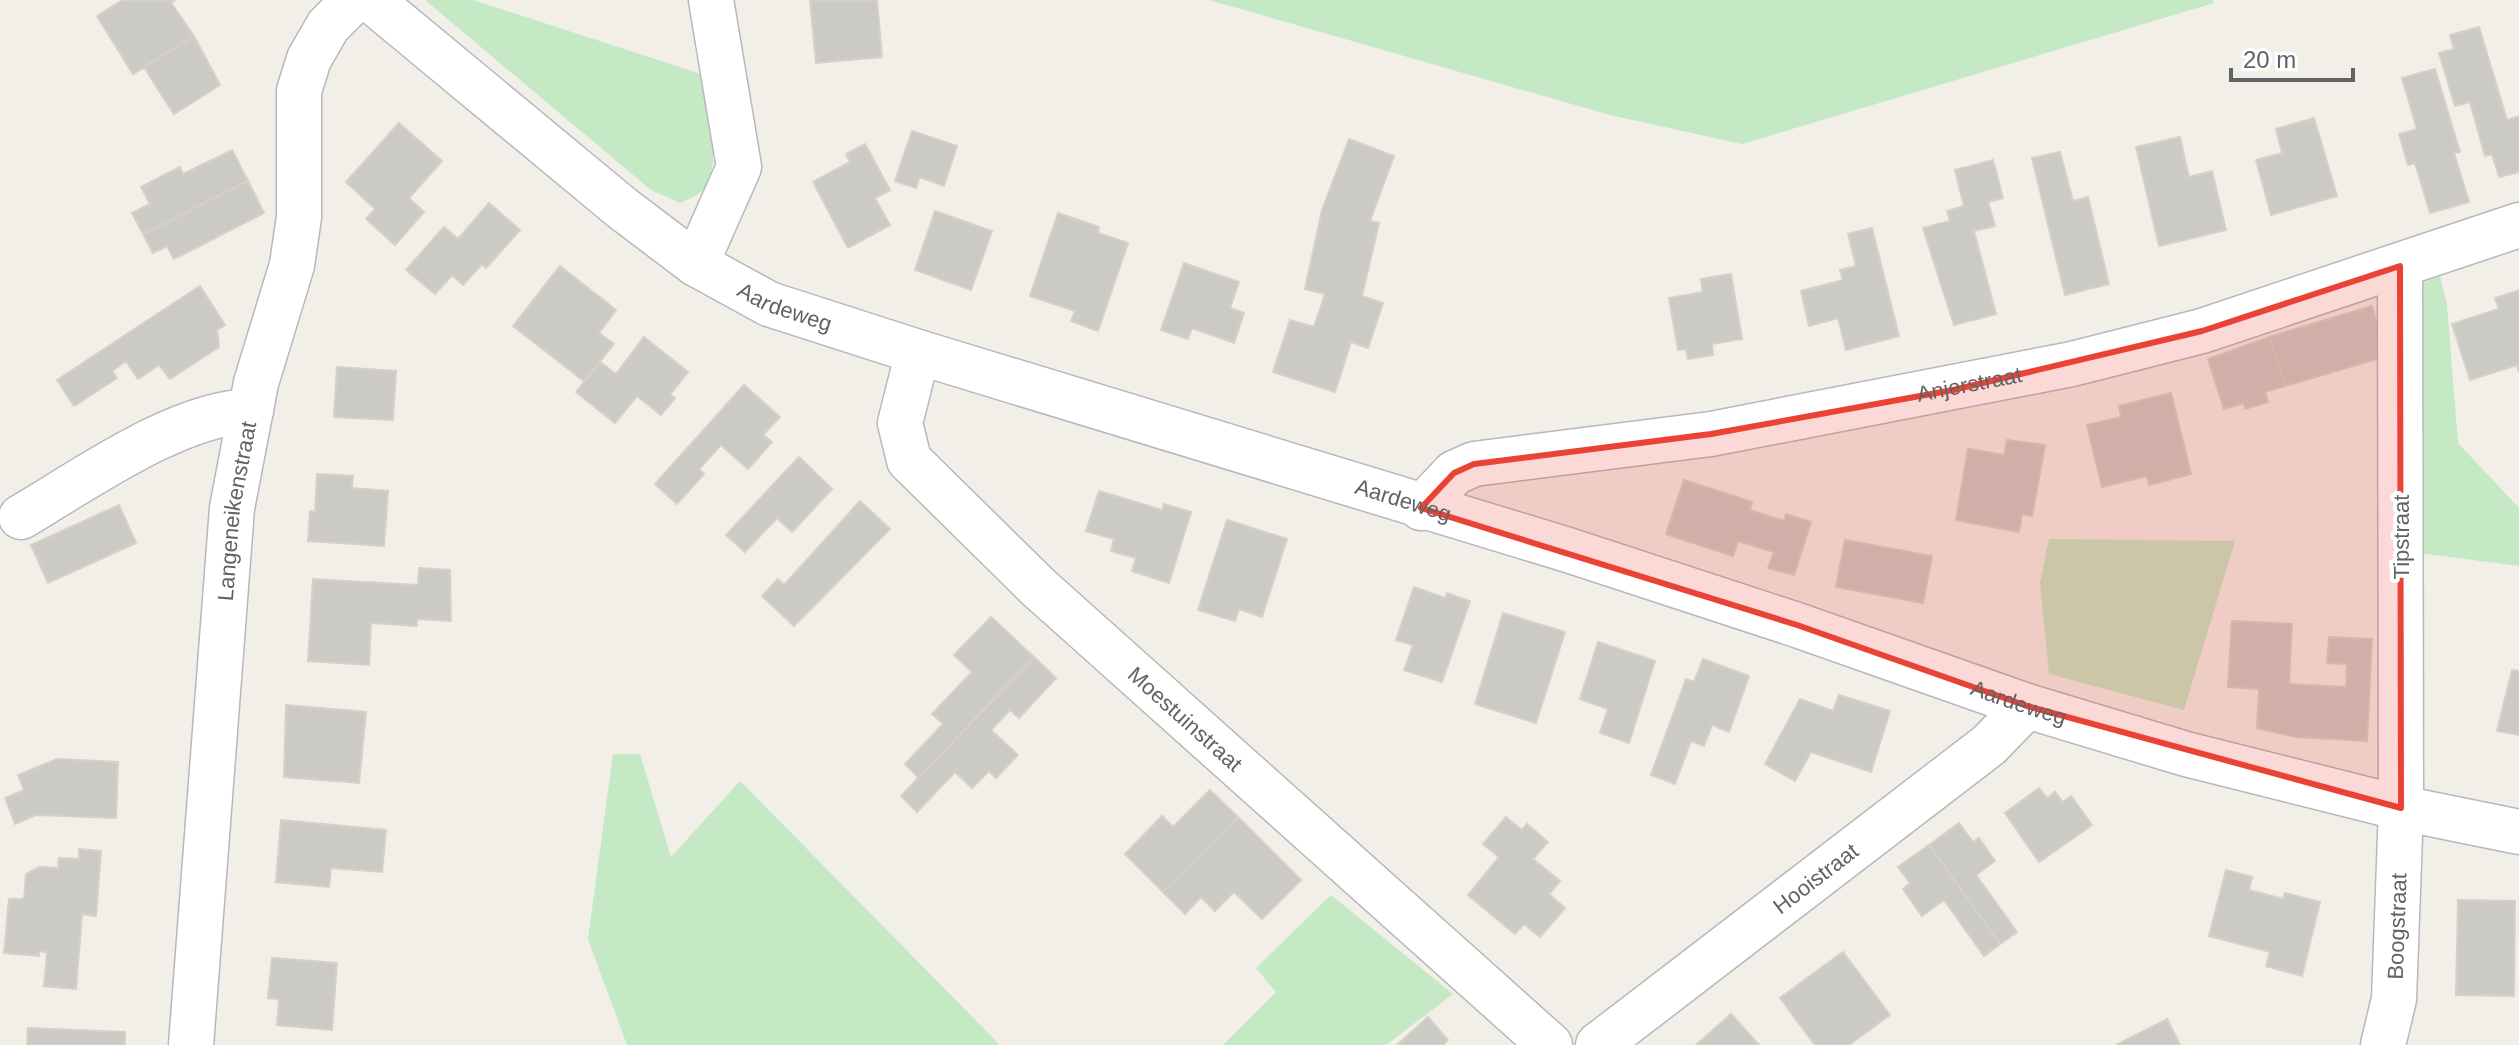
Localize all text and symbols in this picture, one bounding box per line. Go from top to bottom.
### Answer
scale bar [2231,32,2353,82]
text: 20 m [2243,46,2296,73]
street label: Aardeweg [733,277,835,336]
street label: Anjerstraat [1915,362,2024,407]
street label: Langeneikenstraat [213,419,261,602]
street label: Aardeweg [1352,474,1454,527]
street label: Tipstraat [2389,495,2414,579]
street label: Moestuinstraat [1123,662,1247,777]
street label: Aardeweg [1968,675,2069,730]
street label: Hooistraat [1768,838,1863,919]
street label: Boogstraat [2383,873,2412,980]

